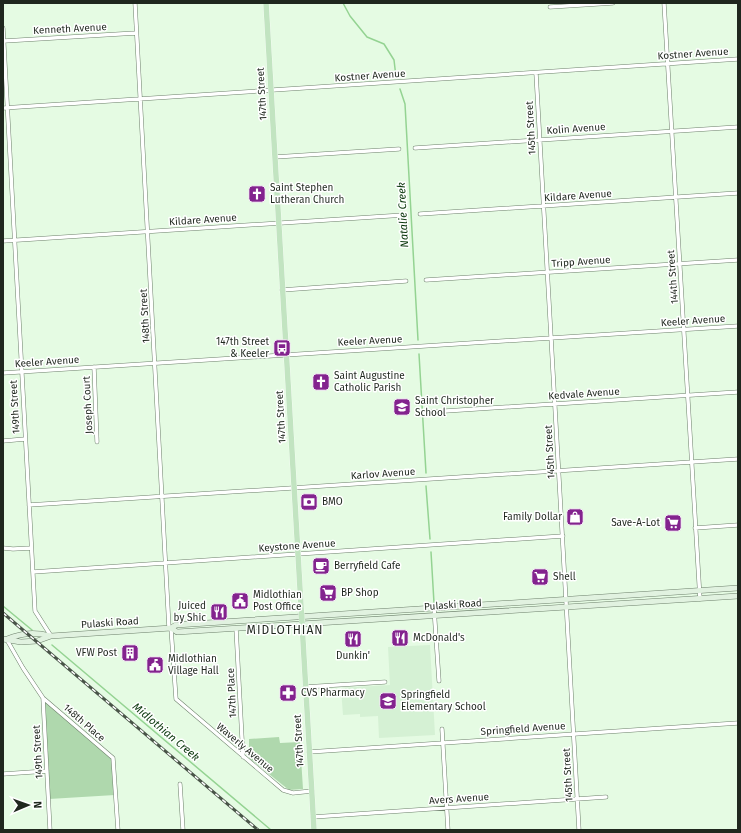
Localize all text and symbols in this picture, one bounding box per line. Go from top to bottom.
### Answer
street label: Kenneth Avenue [33,21,107,37]
street label: Kostner Avenue [657,46,729,62]
street label: 147th Street [255,67,269,121]
street label: Kostner Avenue [334,68,406,84]
street label: 145th Street [524,100,538,155]
street label: Kolin Avenue [546,121,606,137]
place label: Saint Stephen Lutheran Church [270,182,344,206]
water label: Natalie Creek [395,182,411,248]
church icon: Saint Stephen Lutheran Church [247,184,267,204]
street label: Kildare Avenue [544,188,612,204]
street label: Kildare Avenue [169,212,237,228]
street label: 144th Street [665,249,681,304]
street label: Tripp Avenue [551,254,611,270]
street label: 148th Street [138,288,152,343]
street label: Keeler Avenue [660,313,726,329]
street label: Keeler Avenue [337,333,403,349]
place label: 147th Street & Keeler [216,336,269,360]
bus stop icon: 147th Street & Keeler [272,338,292,358]
street label: Keeler Avenue [14,354,80,370]
place label: Saint Augustine Catholic Parish [334,370,405,394]
church icon: Saint Augustine Catholic Parish [311,372,331,392]
street label: Joseph Court [80,375,96,434]
street label: 149th Street [8,379,22,434]
street label: Kedvale Avenue [548,386,620,402]
street label: 147th Street [274,390,288,444]
place label: Saint Christopher School [415,395,494,419]
school or university icon: Saint Christopher School [392,397,412,417]
street label: 145th Street [543,424,557,479]
street label: Karlov Avenue [350,466,416,482]
bank icon: BMO [299,492,319,512]
place label: BMO [322,496,343,508]
shop icon: Family Dollar [565,507,585,527]
place label: Family Dollar [503,511,562,523]
supermarket icon: Save-A-Lot [663,513,683,533]
place label: Save-A-Lot [611,517,660,529]
street label: Keystone Avenue [258,537,336,555]
cafe icon: Berryfield Cafe [311,556,331,576]
place label: Berryfield Cafe [334,560,401,572]
supermarket icon: Shell [530,567,550,587]
place label: Shell [553,571,576,583]
supermarket icon: BP Shop [318,583,338,603]
place label: BP Shop [341,587,379,599]
place label: Midlothian Post Office [253,589,302,613]
public building icon: Midlothian Post Office [230,591,250,611]
street label: Pulaski Road [424,597,482,613]
place label: Juiced by Shic [174,600,206,624]
restaurant icon: Juiced by Shic [209,602,229,622]
street label: Pulaski Road [81,615,139,631]
district label: MIDLOTHIAN [247,623,323,637]
restaurant icon: McDonald's [390,628,410,648]
restaurant icon: Dunkin' [343,629,363,649]
place label: McDonald's [413,632,465,644]
building icon: VFW Post [120,643,140,663]
place label: VFW Post [76,647,117,659]
place label: Dunkin' [336,650,370,662]
place label: Midlothian Village Hall [168,653,219,677]
public building icon: Midlothian Village Hall [145,655,165,675]
street label: 147th Place [225,668,239,718]
pharmacy icon: CVS Pharmacy [278,683,298,703]
place label: CVS Pharmacy [301,687,365,699]
place label: Springfield Elementary School [401,689,486,713]
school or university icon: Springfield Elementary School [378,691,398,711]
water label: Midlothian Creek [130,700,202,764]
street label: 148th Place [61,702,107,744]
street label: 147th Street [292,714,306,768]
street label: Springfield Avenue [480,720,566,738]
street label: Waverly Avenue [214,721,276,775]
street label: 149th Street [31,724,45,779]
street label: 145th Street [561,747,575,802]
north arrow [8,785,48,825]
street label: Avers Avenue [429,791,489,807]
text: N [31,801,44,809]

